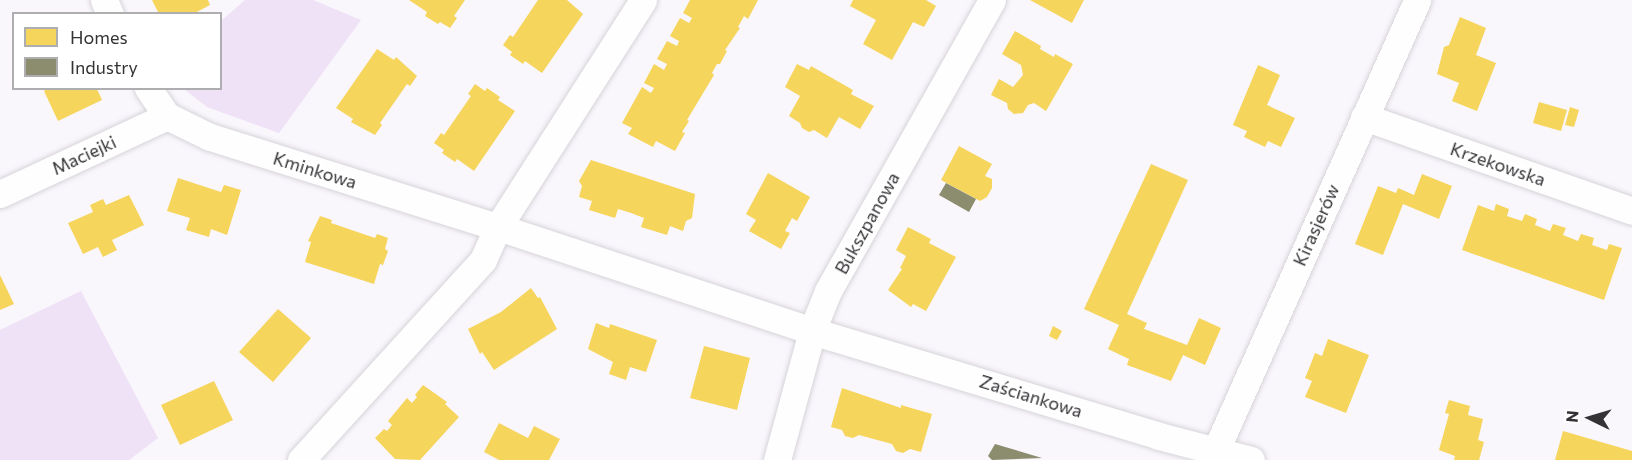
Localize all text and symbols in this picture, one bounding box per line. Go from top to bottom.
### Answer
legend [12,12,222,90]
text: Homes [70,26,128,48]
text: Industry [70,56,138,78]
street label: Maciejki [48,131,120,179]
street label: Krzekowska [1448,138,1548,190]
street label: Kminkowa [271,147,359,193]
street label: Bukszpanowa [830,168,904,278]
street label: Kirasjerów [1288,181,1344,269]
street label: Zaściankowa [977,370,1085,422]
north arrow [1560,388,1620,448]
text: N [1562,410,1582,423]

